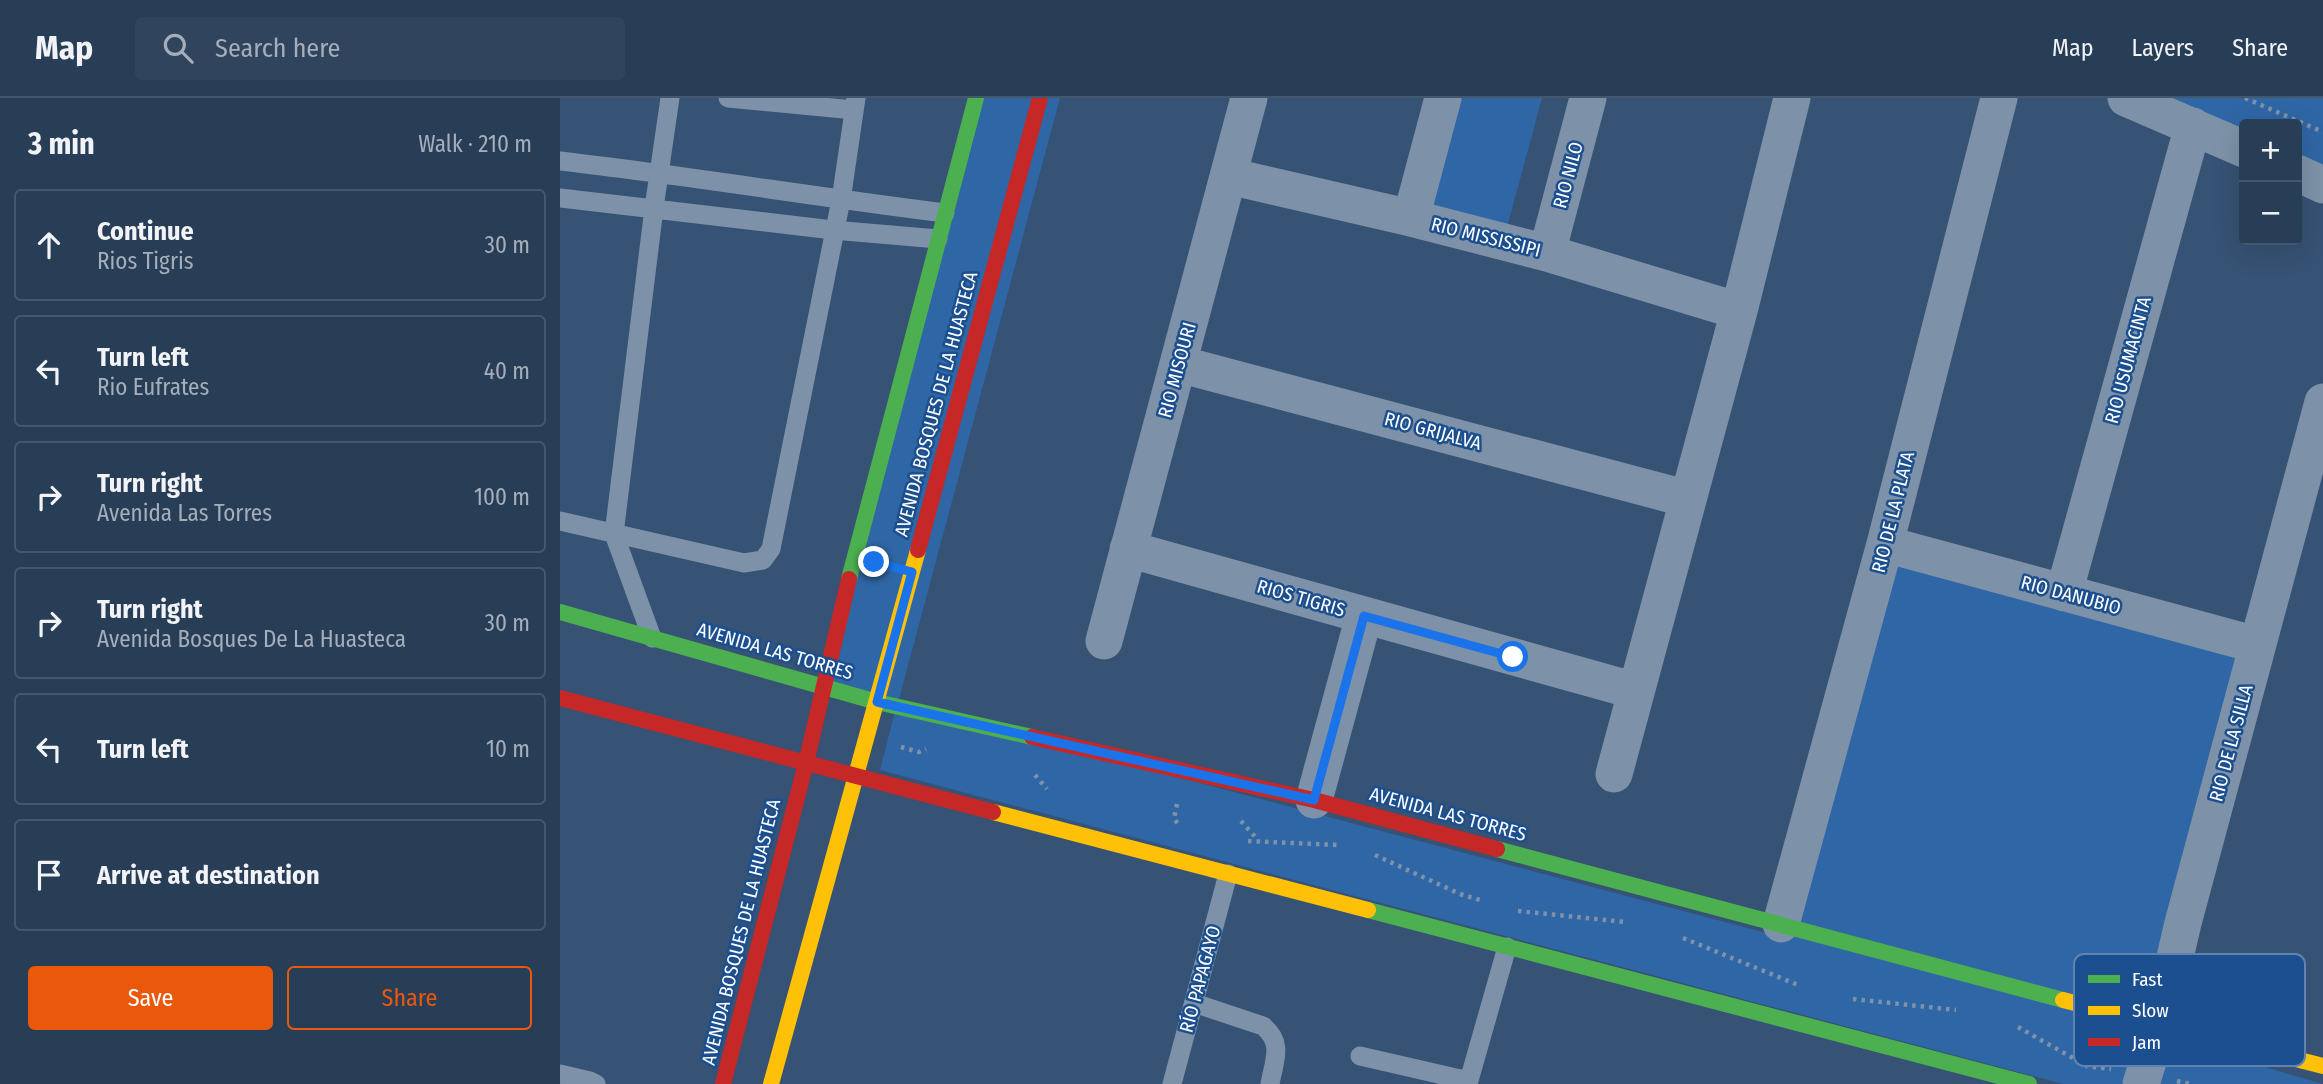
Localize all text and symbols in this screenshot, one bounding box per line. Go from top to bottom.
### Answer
search box [135,17,625,80]
text: Map [35,28,93,68]
icon: search [159,29,197,67]
text: Search here [215,33,340,64]
text: Map [2052,34,2094,62]
text: Layers [2132,34,2194,62]
text: Share [2232,34,2288,62]
map controls [2239,119,2302,245]
button: + [2239,119,2302,182]
text: 3 min [28,126,95,162]
text: Walk · 210 m [418,130,532,158]
street label: RIO NILO [1548,139,1588,211]
button: − [2239,182,2302,245]
street label: RIO MISSISSIPI [1429,212,1543,262]
text: Continue [97,216,194,247]
icon: ahead [30,226,68,264]
text: 30 m [485,231,530,259]
text: Rios Tigris [97,247,194,275]
street label: AVENIDA BOSQUES DE LA HUASTECA [889,269,983,539]
street label: RIO USUMACINTA [2100,294,2156,426]
street label: RIO MISOURI [1153,320,1201,420]
text: Turn left [97,342,189,373]
icon: left [30,352,68,390]
text: 40 m [484,357,530,385]
text: Rio Eufrates [97,373,209,401]
street label: RIO GRIJALVA [1382,407,1484,455]
street label: RIO DE LA PLATA [1867,449,1919,575]
text: Turn right [97,468,203,499]
icon: right [30,478,68,516]
text: 100 m [474,483,530,511]
text: Avenida Las Torres [97,499,272,527]
route end [858,546,889,577]
street label: RIO DANUBIO [2018,571,2124,619]
street label: RIOS TIGRIS [1254,574,1348,622]
text: Turn right [97,594,203,625]
icon: right [30,604,68,642]
text: 30 m [485,609,530,637]
street label: AVENIDA LAS TORRES [694,618,856,684]
text: Avenida Bosques De La Huasteca [97,625,406,653]
route start [1497,641,1528,672]
street label: RIO DE LA SILLA [2204,682,2258,804]
icon: left [30,730,68,768]
text: Turn left [97,734,189,765]
text: 10 m [486,735,530,763]
street label: AVENIDA LAS TORRES [1367,782,1529,846]
street label: AVENIDA BOSQUES DE LA HUASTECA [697,797,785,1067]
icon: arrive [30,856,68,894]
text: Arrive at destination [97,860,320,891]
street label: RÍO PAPAGAYO [1175,923,1225,1035]
legend [2074,954,2305,1066]
button: Save [28,966,273,1030]
button: Share [287,966,532,1030]
text: Fast [2132,968,2163,991]
text: Slow [2132,999,2169,1022]
text: Jam [2132,1031,2161,1054]

